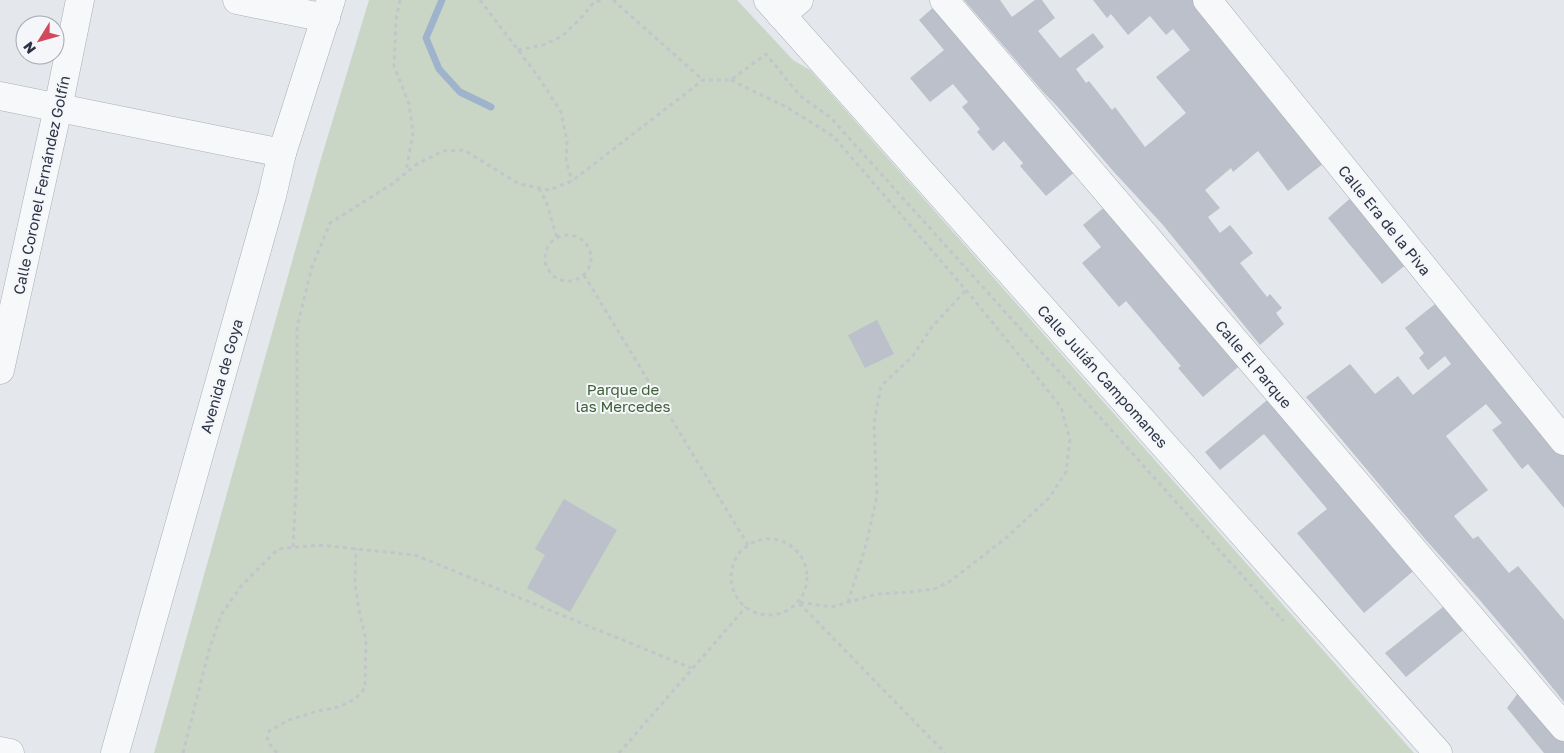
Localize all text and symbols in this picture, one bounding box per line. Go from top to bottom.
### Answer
north arrow [15,15,65,65]
text: N [19,39,39,57]
street label: Calle Coronel Fernández Golfín [9,74,73,296]
street label: Calle Era de la Piva [1335,161,1435,279]
street label: Calle Julián Campomanes [1034,301,1172,451]
street label: Calle El Parque [1212,316,1296,412]
street label: Avenida de Goya [196,317,246,435]
park label: Parque de las Mercedes [575,380,671,415]

